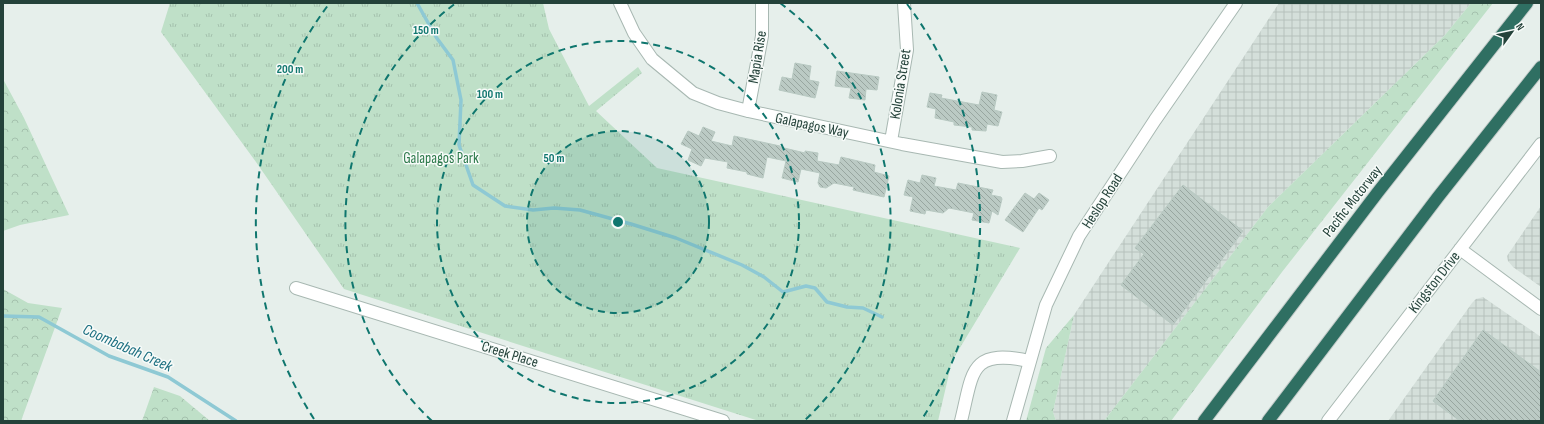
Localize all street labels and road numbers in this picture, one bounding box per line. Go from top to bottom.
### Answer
street label: Mapia Rise [744,29,771,85]
street label: Kolonia Street [886,47,915,121]
street label: Galapagos Way [774,108,850,143]
street label: Pacific Motorway [1319,162,1386,241]
street label: Heslop Road [1078,170,1127,232]
street label: Kingston Drive [1404,248,1464,317]
street label: Creek Place [479,337,541,372]

